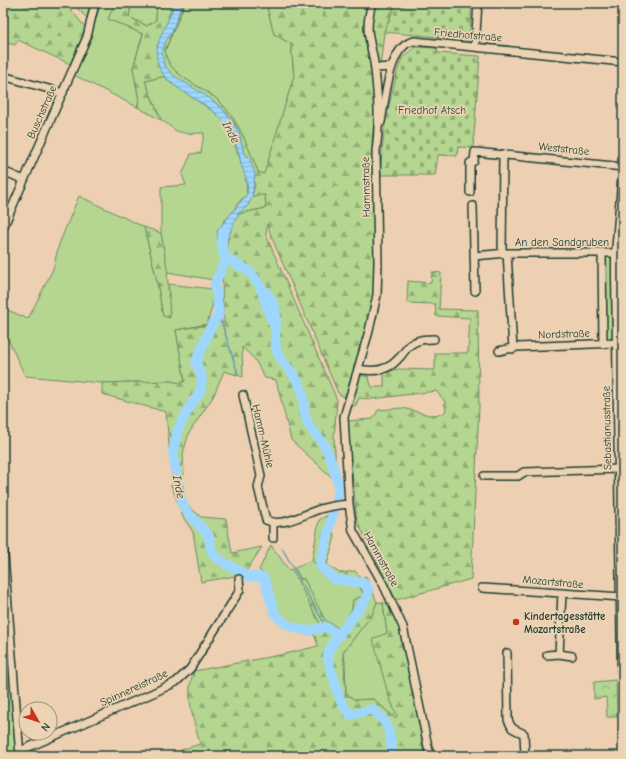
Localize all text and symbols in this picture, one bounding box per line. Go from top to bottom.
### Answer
street label: Friedhofstraße [433,26,503,44]
street label: Buschstraße [24,83,60,141]
park label: Friedhof Atsch [398,104,466,117]
water label: Inde [219,117,243,146]
street label: Weststraße [538,140,590,158]
street label: Hammstraße [359,156,373,217]
street label: An den Sandgruben [515,236,609,249]
street label: Nordstraße [538,327,591,341]
street label: Sebastianusstraße [600,385,614,470]
street label: Hamm-Mühle [249,403,277,470]
water label: Inde [170,473,188,500]
street label: Hammstraße [361,529,402,589]
street label: Mozartstraße [522,573,585,591]
place label: Kindertagesstätte Mozartstraße [524,610,606,636]
marker: Kindertagesstätte Mozartstraße [511,617,521,627]
street label: Spinnereistraße [98,666,170,709]
north arrow [18,701,58,741]
text: N [38,720,53,734]

